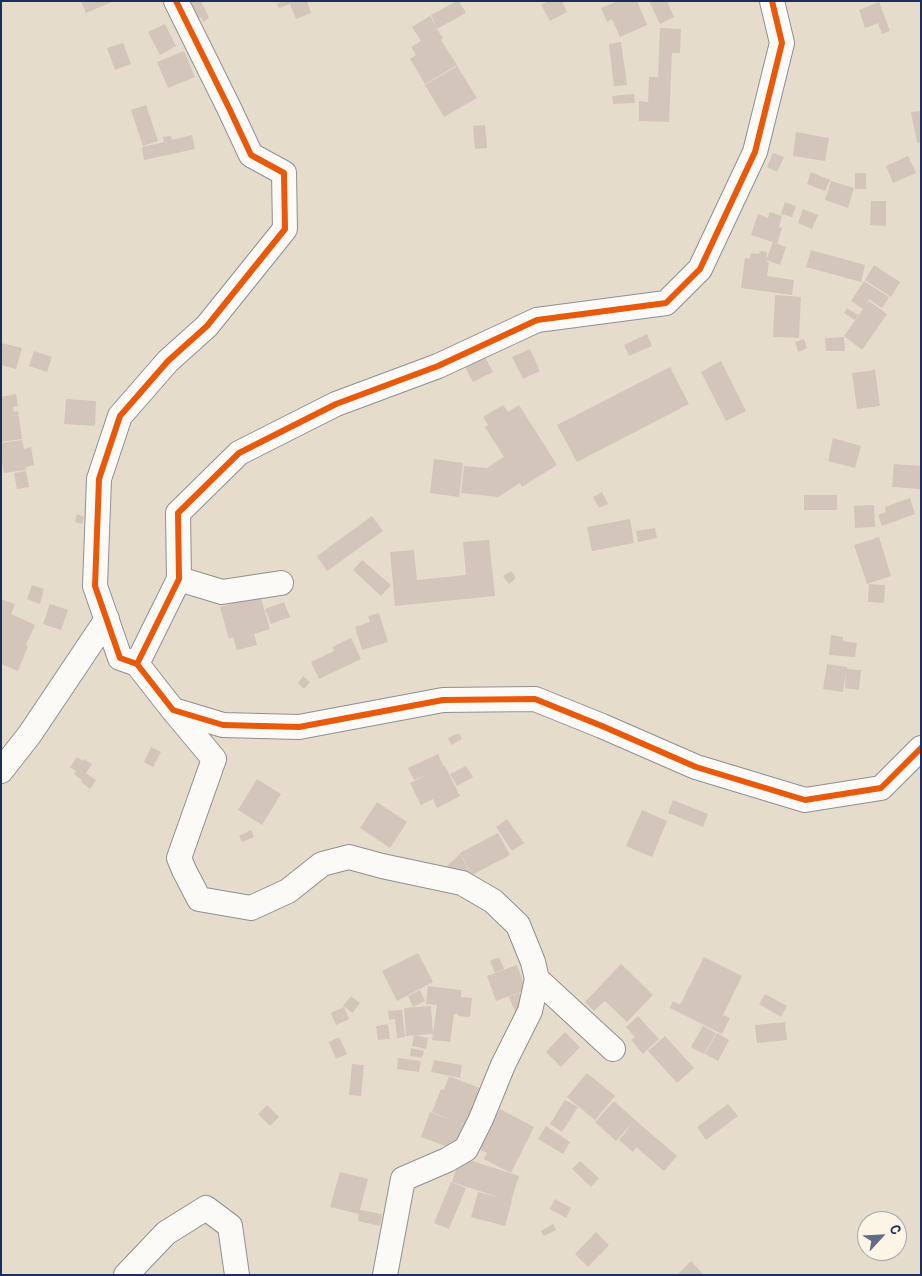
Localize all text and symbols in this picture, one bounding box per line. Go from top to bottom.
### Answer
north arrow [857,1211,907,1261]
text: С [886,1222,905,1237]

